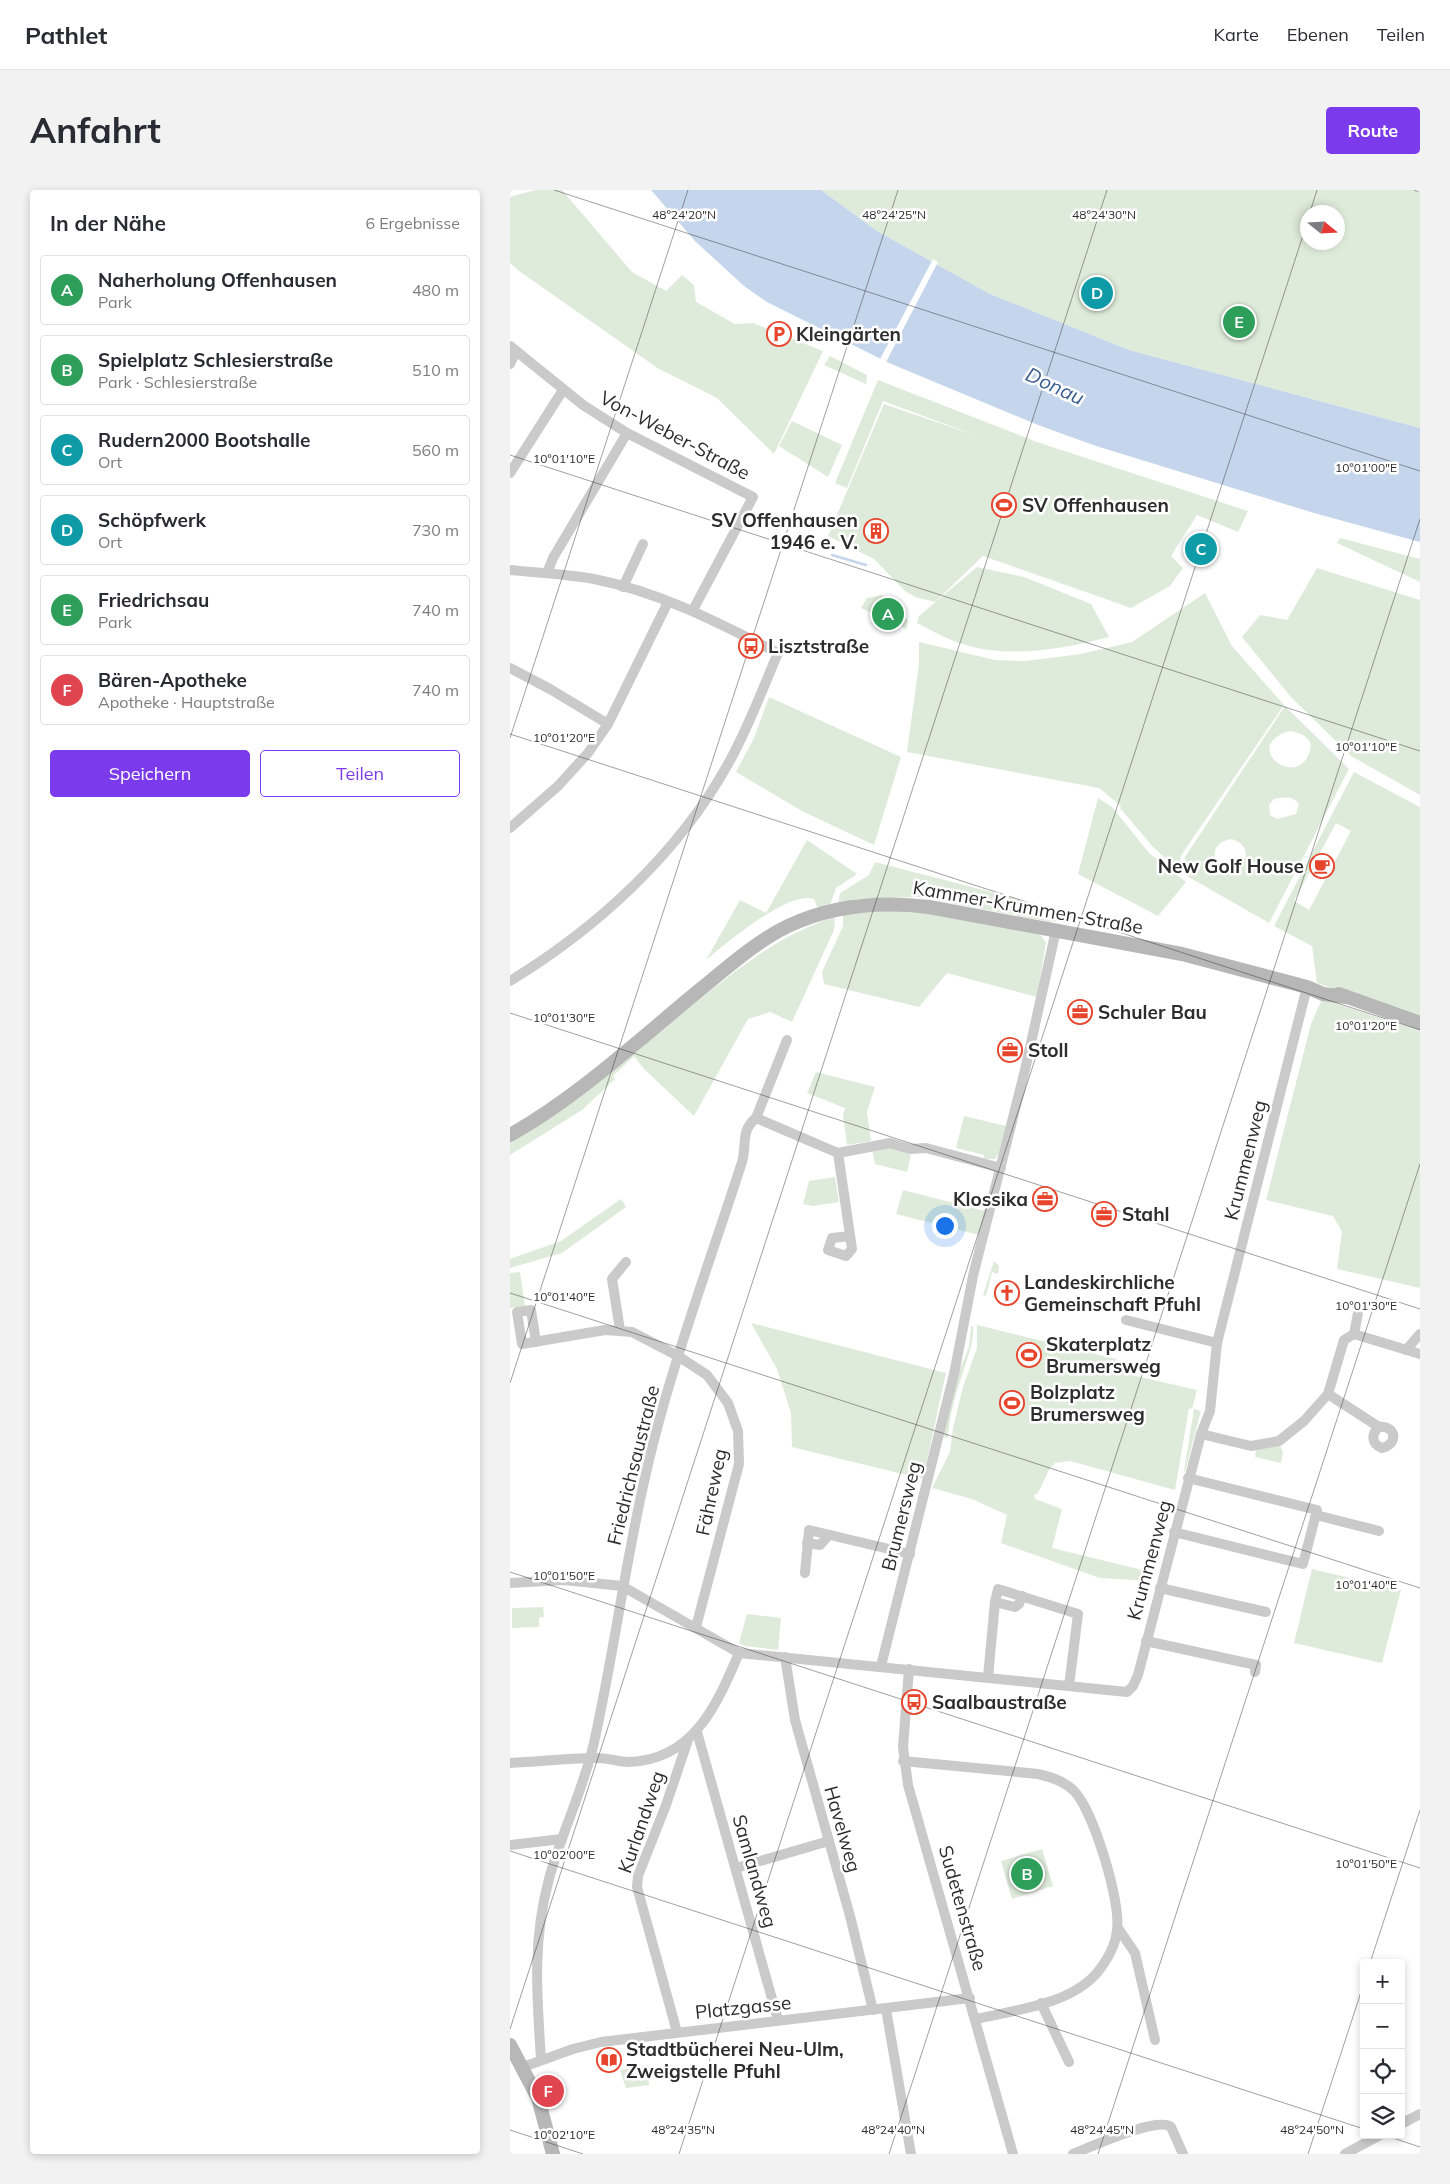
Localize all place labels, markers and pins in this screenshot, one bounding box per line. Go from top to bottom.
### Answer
pin: D [1081,274,1113,312]
pin: E [1223,303,1255,341]
parking icon: Kleingärten [766,321,792,347]
place label: Kleingärten [796,322,901,346]
sports icon: SV Offenhausen [991,492,1017,518]
place label: SV Offenhausen [1022,493,1169,517]
place label: SV Offenhausen 1946 e. V. [711,508,858,554]
building icon: SV Offenhausen 1946 e. V. [863,518,889,544]
pin: C [1185,530,1217,568]
pin: A [872,595,904,633]
bus stop icon: Lisztstraße [738,633,764,659]
place label: Lisztstraße [768,634,869,658]
cafe icon: New Golf House [1309,853,1335,879]
place label: New Golf House [1158,854,1304,878]
office icon: Schuler Bau [1067,999,1093,1025]
place label: Schuler Bau [1098,1000,1207,1024]
office icon: Stoll [997,1037,1023,1063]
place label: Stoll [1028,1038,1068,1062]
office icon: Klossika [1032,1186,1058,1212]
place label: Klossika [953,1187,1028,1211]
office icon: Stahl [1091,1201,1117,1227]
place label: Stahl [1122,1202,1170,1226]
place label: Landeskirchliche Gemeinschaft Pfuhl [1024,1270,1201,1316]
church icon: Landeskirchliche Gemeinschaft Pfuhl [994,1280,1020,1306]
place label: Skaterplatz Brumersweg [1046,1332,1161,1378]
sports icon: Skaterplatz Brumersweg [1016,1342,1042,1368]
place label: Bolzplatz Brumersweg [1030,1380,1145,1426]
sports icon: Bolzplatz Brumersweg [999,1390,1025,1416]
bus stop icon: Saalbaustraße [901,1689,927,1715]
place label: Saalbaustraße [932,1690,1067,1714]
pin: B [1011,1855,1043,1893]
place label: Stadtbücherei Neu-Ulm, Zweigstelle Pfuhl [626,2037,844,2083]
library icon: Stadtbücherei Neu-Ulm, Zweigstelle Pfuhl [596,2047,622,2073]
pin: F [532,2072,564,2110]

